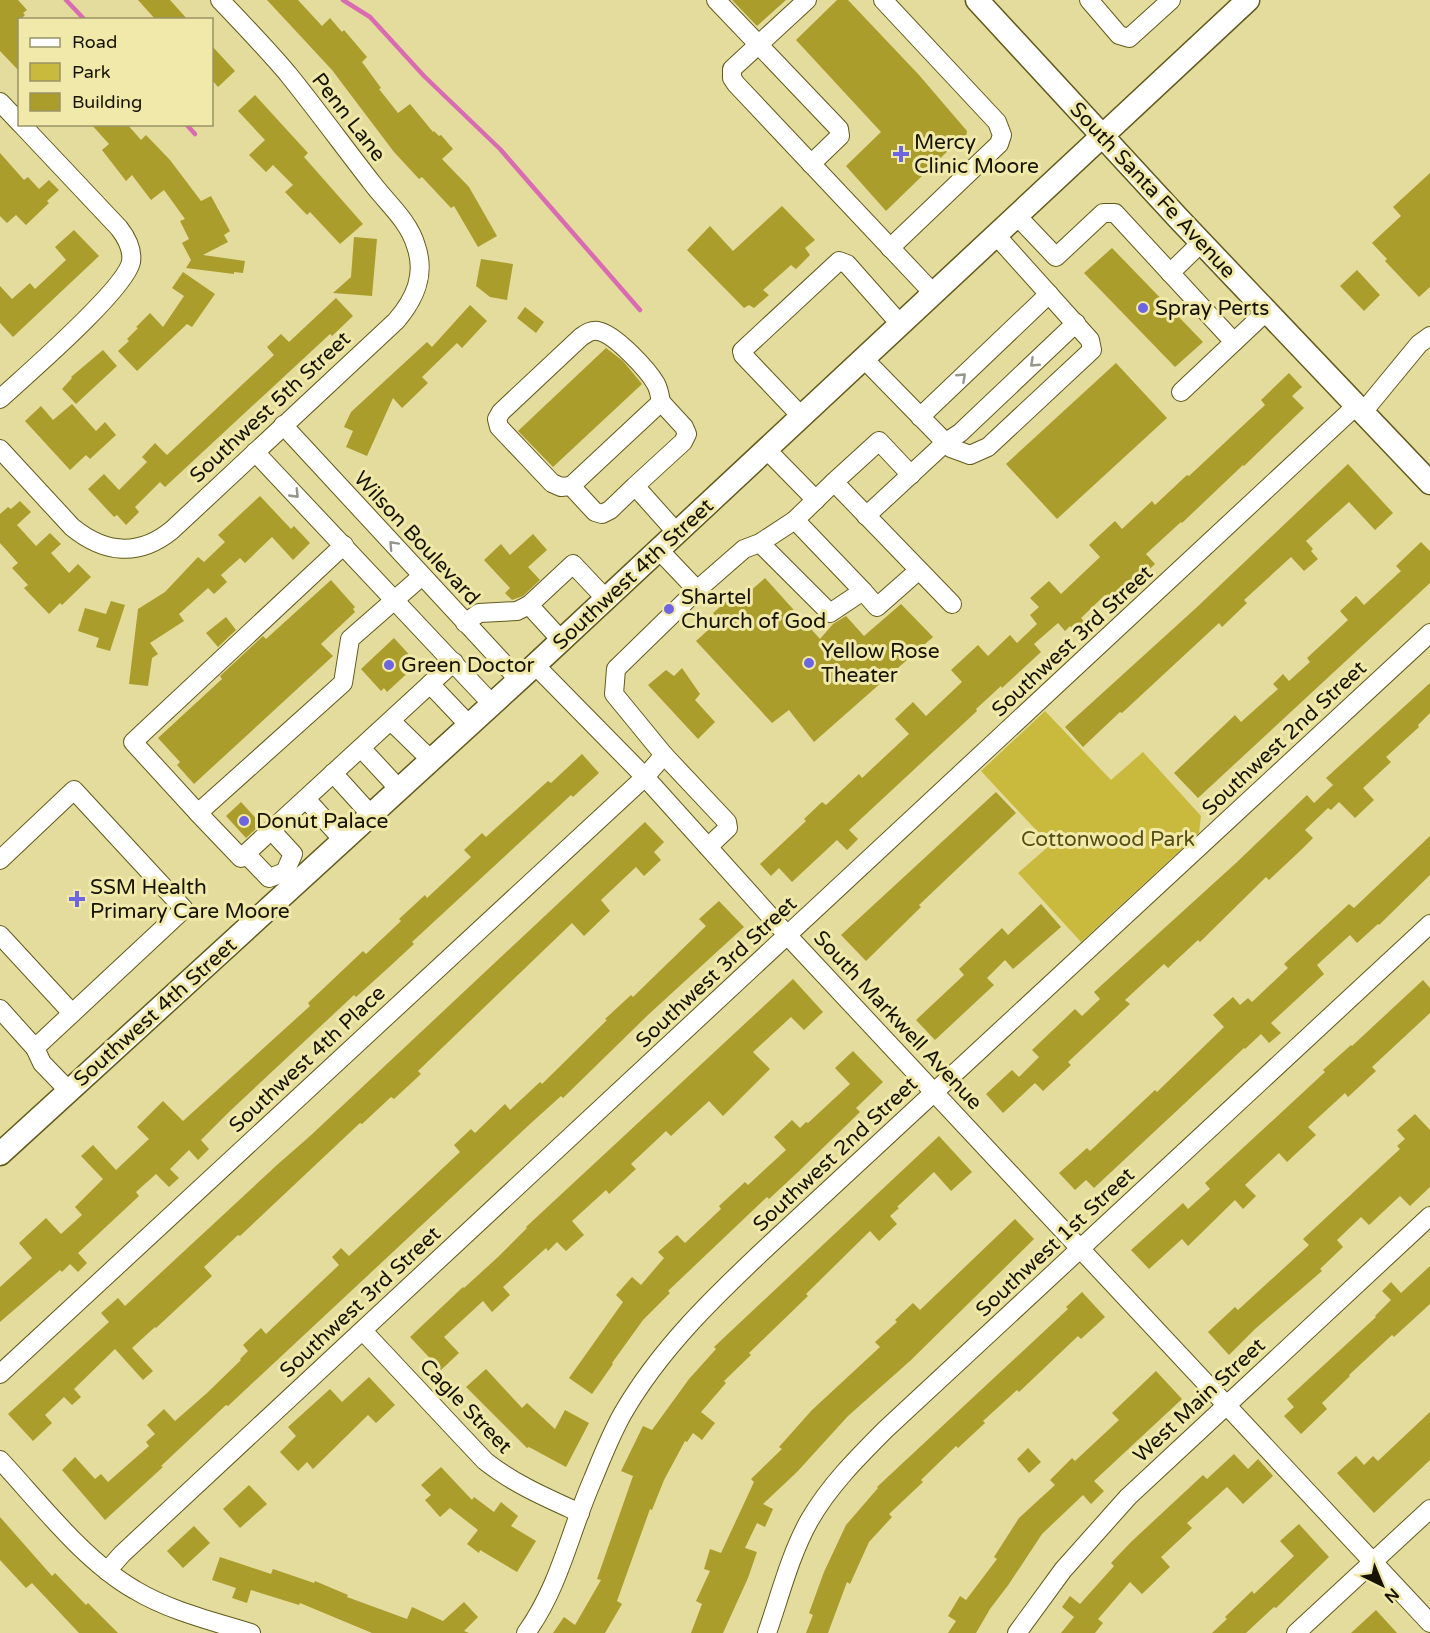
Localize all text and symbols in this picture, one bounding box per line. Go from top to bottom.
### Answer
legend [18,18,213,126]
text: Road [72,31,117,53]
text: Park [72,61,111,83]
street label: Penn Lane [306,68,391,167]
text: Building [72,91,142,113]
street label: South Santa Fe Avenue [1064,97,1241,284]
place label: Mercy Clinic Moore [914,130,1039,179]
marker: Mercy Clinic Moore [892,145,910,163]
place label: Spray Perts [1155,296,1269,321]
marker: Spray Perts [1136,301,1150,315]
street label: Southwest 5th Street [185,326,356,488]
one-way arrow [1030,356,1041,367]
one-way arrow [955,373,966,384]
street label: Wilson Boulevard [348,466,485,610]
one-way arrow [288,487,299,498]
street label: Southwest 4th Street [548,493,719,655]
one-way arrow [389,541,400,552]
street label: Southwest 3rd Street [987,560,1158,722]
place label: Shartel Church of God [681,585,826,634]
marker: Shartel Church of God [662,602,676,616]
place label: Yellow Rose Theater [821,639,940,688]
place label: Green Doctor [401,653,535,678]
marker: Yellow Rose Theater [802,656,816,670]
street label: Southwest 2nd Street [1197,656,1372,821]
marker: Green Doctor [382,658,396,672]
place label: Donut Palace [256,809,389,834]
marker: Donut Palace [237,814,251,828]
park label: Cottonwood Park [1021,827,1195,852]
place label: SSM Health Primary Care Moore [90,875,290,924]
marker: SSM Health Primary Care Moore [68,890,86,908]
street label: Southwest 3rd Street [631,891,802,1053]
street label: South Markwell Avenue [808,926,987,1115]
street label: Southwest 4th Street [69,933,242,1092]
street label: Southwest 4th Place [224,980,391,1138]
street label: Southwest 2nd Street [748,1072,923,1237]
street label: Southwest 1st Street [971,1162,1140,1322]
street label: Southwest 3rd Street [275,1221,446,1383]
street label: West Main Street [1128,1333,1270,1468]
street label: Cagle Street [414,1354,517,1459]
north arrow [1352,1555,1412,1615]
text: N [1380,1584,1403,1607]

